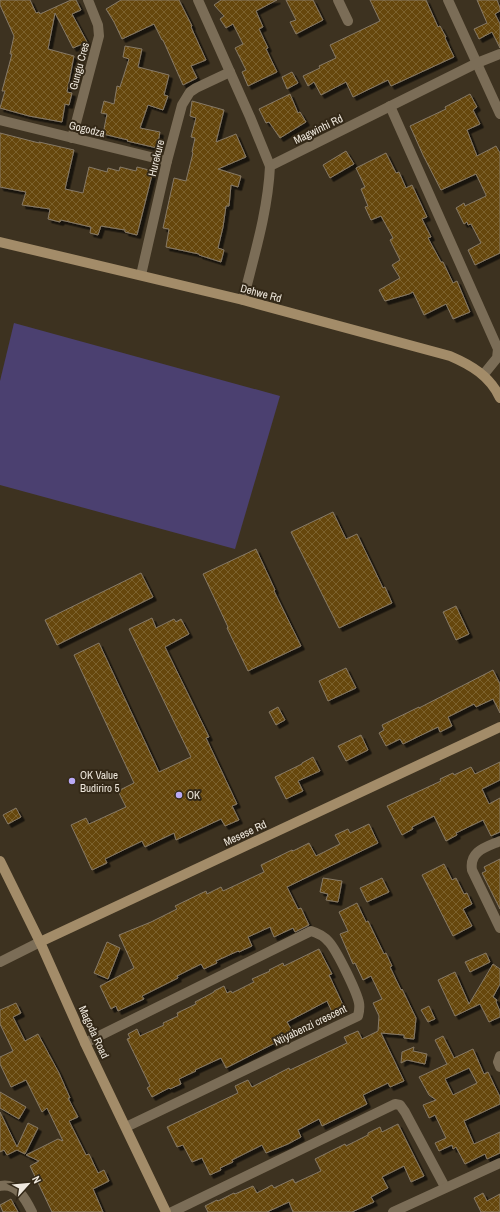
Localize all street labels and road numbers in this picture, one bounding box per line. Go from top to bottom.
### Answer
street label: Gungu Cres [66,40,92,91]
street label: Magwinhi Rd [291,111,345,147]
street label: Gogodza [68,118,106,140]
street label: Hurekure [145,138,167,178]
street label: Dehwe Rd [239,281,283,305]
street label: Mesese Rd [221,817,269,849]
street label: Ntiyabenzi crescent [271,1001,349,1049]
street label: Magoda Road [76,1003,112,1061]

